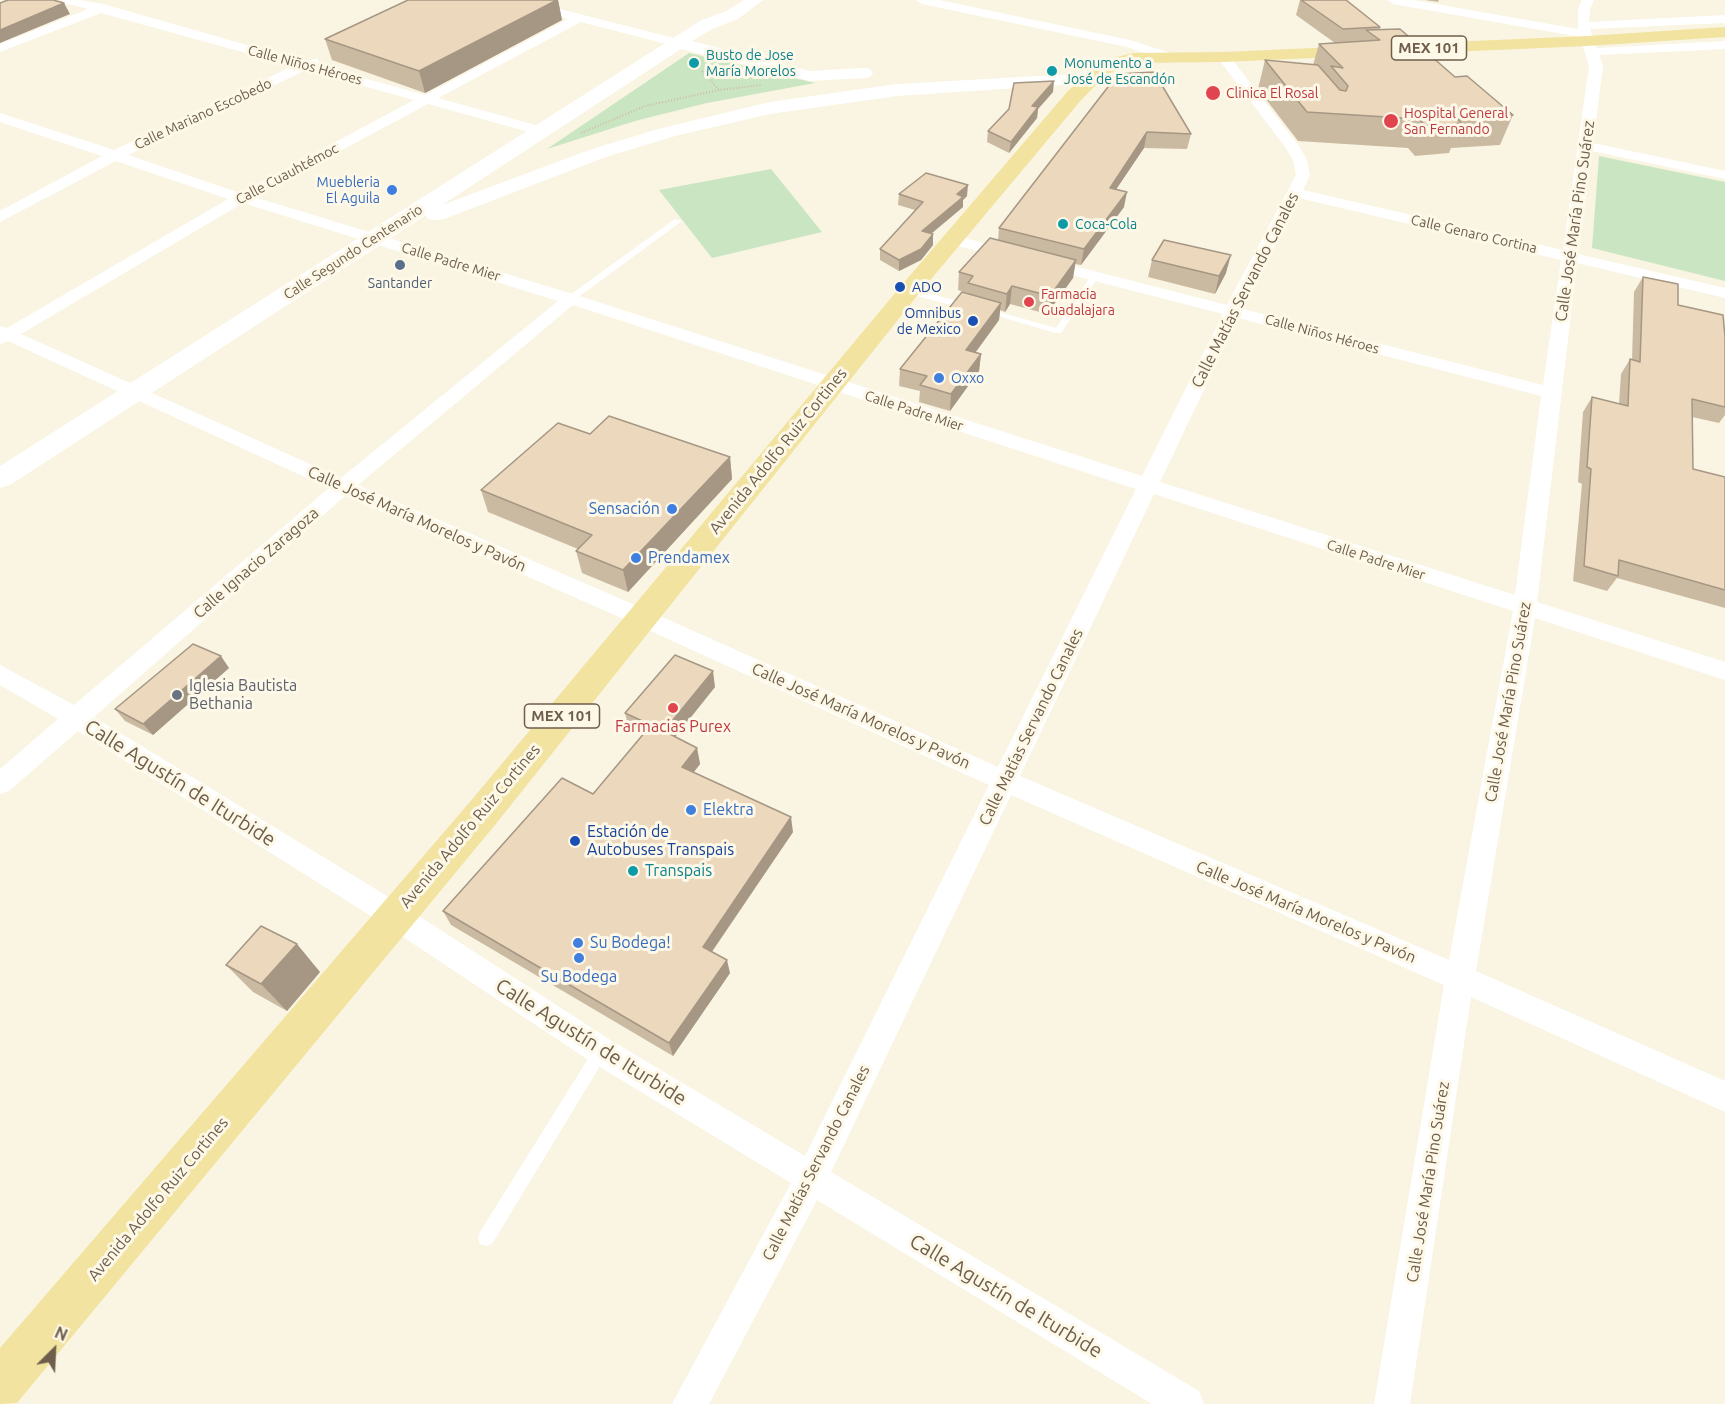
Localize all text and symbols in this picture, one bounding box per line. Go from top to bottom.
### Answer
road number: MEX 101 [1392,36,1466,60]
street label: Calle Niños Héroes [246,42,364,88]
place label: Busto de Jose María Morelos [706,47,796,80]
place label: Monumento a José de Escandón [1064,55,1175,88]
marker: Busto de Jose María Morelos [687,56,701,70]
marker: Monumento a José de Escandón [1045,64,1059,78]
street label: Calle Mariano Escobedo [132,75,274,153]
marker: Clinica El Rosal [1204,84,1222,102]
place label: Clinica El Rosal [1226,85,1318,101]
place label: Hospital General San Fernando [1404,105,1508,138]
marker: Hospital General San Fernando [1382,112,1400,130]
street label: Calle José María Pino Suárez [1551,119,1599,323]
street label: Calle Cuauhtémoc [233,140,341,208]
place label: Muebleria El Aguila [317,174,380,206]
marker: Muebleria El Aguila [385,183,399,197]
street label: Calle Matías Servando Canales [1187,189,1303,391]
street label: Calle Segundo Centenario [280,201,426,303]
street label: Calle Genaro Cortina [1409,211,1539,257]
place label: Coca-Cola [1075,216,1137,232]
marker: Coca-Cola [1056,217,1070,231]
street label: Calle Padre Mier [400,239,502,285]
marker: Santander [393,258,407,272]
place label: Santander [368,275,432,291]
place label: ADO [912,279,942,295]
marker: ADO [893,280,907,294]
place label: Farmacia Guadalajara [1041,286,1115,318]
marker: Farmacia Guadalajara [1022,295,1036,309]
place label: Omnibus de Mexico [897,305,961,338]
street label: Calle Niños Héroes [1263,311,1381,357]
marker: Omnibus de Mexico [966,314,980,328]
street label: Avenida Adolfo Ruiz Cortines [705,364,851,538]
place label: Oxxo [951,370,984,386]
marker: Oxxo [932,371,946,385]
street label: Calle Padre Mier [863,387,965,435]
street label: Calle José María Morelos y Pavón [305,462,529,576]
place label: Sensación [589,499,660,519]
marker: Sensación [665,502,679,516]
street label: Calle Ignacio Zaragoza [190,503,322,623]
street label: Calle Padre Mier [1325,536,1427,584]
place label: Prendamex [648,548,730,568]
marker: Prendamex [629,551,643,565]
street label: Calle José María Pino Suárez [1481,600,1535,804]
street label: Calle Matías Servando Canales [975,625,1087,829]
street label: Calle José María Morelos y Pavón [749,659,973,773]
place label: Iglesia Bautista Bethania [189,676,297,714]
marker: Iglesia Bautista Bethania [170,688,184,702]
marker: Farmacias Purex [666,701,680,715]
road number: MEX 101 [524,704,600,728]
street label: Calle Agustín de Iturbide [80,714,280,852]
place label: Farmacias Purex [615,717,731,737]
street label: Avenida Adolfo Ruiz Cortines [396,740,544,912]
place label: Elektra [703,800,754,820]
marker: Elektra [684,803,698,817]
place label: Estación de Autobuses Transpais [587,822,734,860]
marker: Estación de Autobuses Transpais [568,834,582,848]
street label: Calle José María Morelos y Pavón [1193,857,1419,967]
place label: Transpais [645,861,712,881]
marker: Transpais [626,864,640,878]
place label: Su Bodega! [590,933,671,953]
marker: Su Bodega! [571,936,585,950]
marker: Su Bodega [572,951,586,965]
place label: Su Bodega [541,967,617,987]
street label: Calle Agustín de Iturbide [491,973,691,1111]
street label: Calle Matías Servando Canales [758,1062,874,1264]
street label: Calle José María Pino Suárez [1403,1080,1453,1284]
street label: Avenida Adolfo Ruiz Cortines [84,1113,232,1285]
street label: Calle Agustín de Iturbide [905,1229,1107,1363]
north arrow [24,1320,84,1380]
text: N [52,1323,70,1344]

